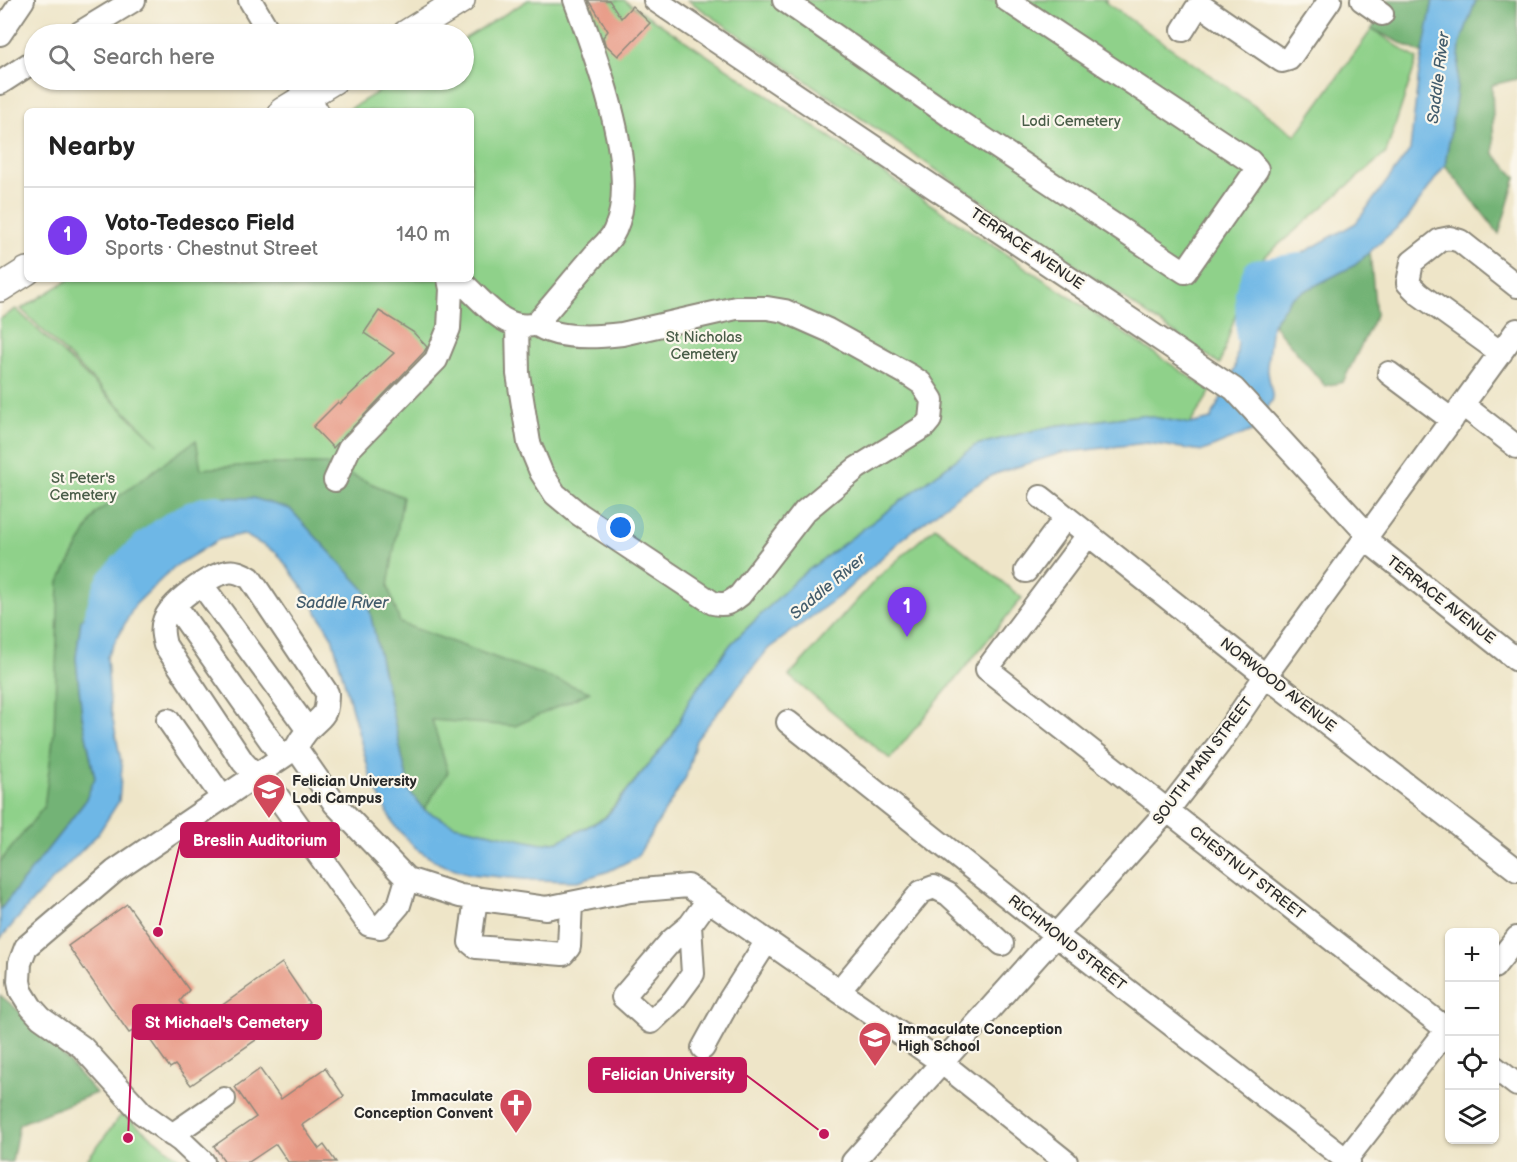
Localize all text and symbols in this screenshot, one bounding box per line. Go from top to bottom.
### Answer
search box [24,24,474,90]
water label: Saddle River [1424,30,1454,125]
icon: search [45,41,78,74]
text: Search here [93,44,215,71]
park label: Lodi Cemetery [1021,112,1121,131]
text: Nearby [48,132,135,163]
street label: TERRACE AVENUE [967,204,1087,294]
text: Voto-Tedesco Field [105,210,295,237]
text: 1 [63,223,72,247]
text: 140 m [396,223,450,247]
text: Sports · Chestnut Street [105,237,318,261]
park label: St Nicholas Cemetery [666,328,743,364]
park label: St Peter's Cemetery [50,469,117,505]
your location [606,513,635,542]
water label: Saddle River [787,549,870,624]
street label: TERRACE AVENUE [1383,552,1499,648]
pin: 1 [888,588,926,637]
water label: Saddle River [296,594,389,613]
street label: NORWOOD AVENUE [1216,634,1340,736]
street label: SOUTH MAIN STREET [1149,694,1257,828]
school or university icon: Felician University Lodi Campus [251,772,287,819]
place label: Felician University Lodi Campus [292,772,417,808]
street label: CHESTNUT STREET [1185,822,1309,924]
callout: Breslin Auditorium [181,823,339,857]
text: Breslin Auditorium [193,832,327,851]
street label: RICHMOND STREET [1004,891,1130,995]
map controls [1445,928,1499,1144]
button: + [1445,928,1499,982]
button: − [1445,982,1499,1036]
callout: St Michael's Cemetery [133,1005,321,1039]
text: St Michael's Cemetery [145,1014,310,1033]
school or university icon: Immaculate Conception High School [857,1020,893,1067]
place label: Immaculate Conception High School [898,1020,1062,1056]
button: locate [1445,1036,1499,1090]
callout: Felician University [589,1058,746,1092]
text: Felician University [601,1066,735,1085]
place label: Immaculate Conception Convent [354,1087,493,1123]
church icon: Immaculate Conception Convent [498,1087,534,1134]
button: layers [1445,1090,1499,1144]

